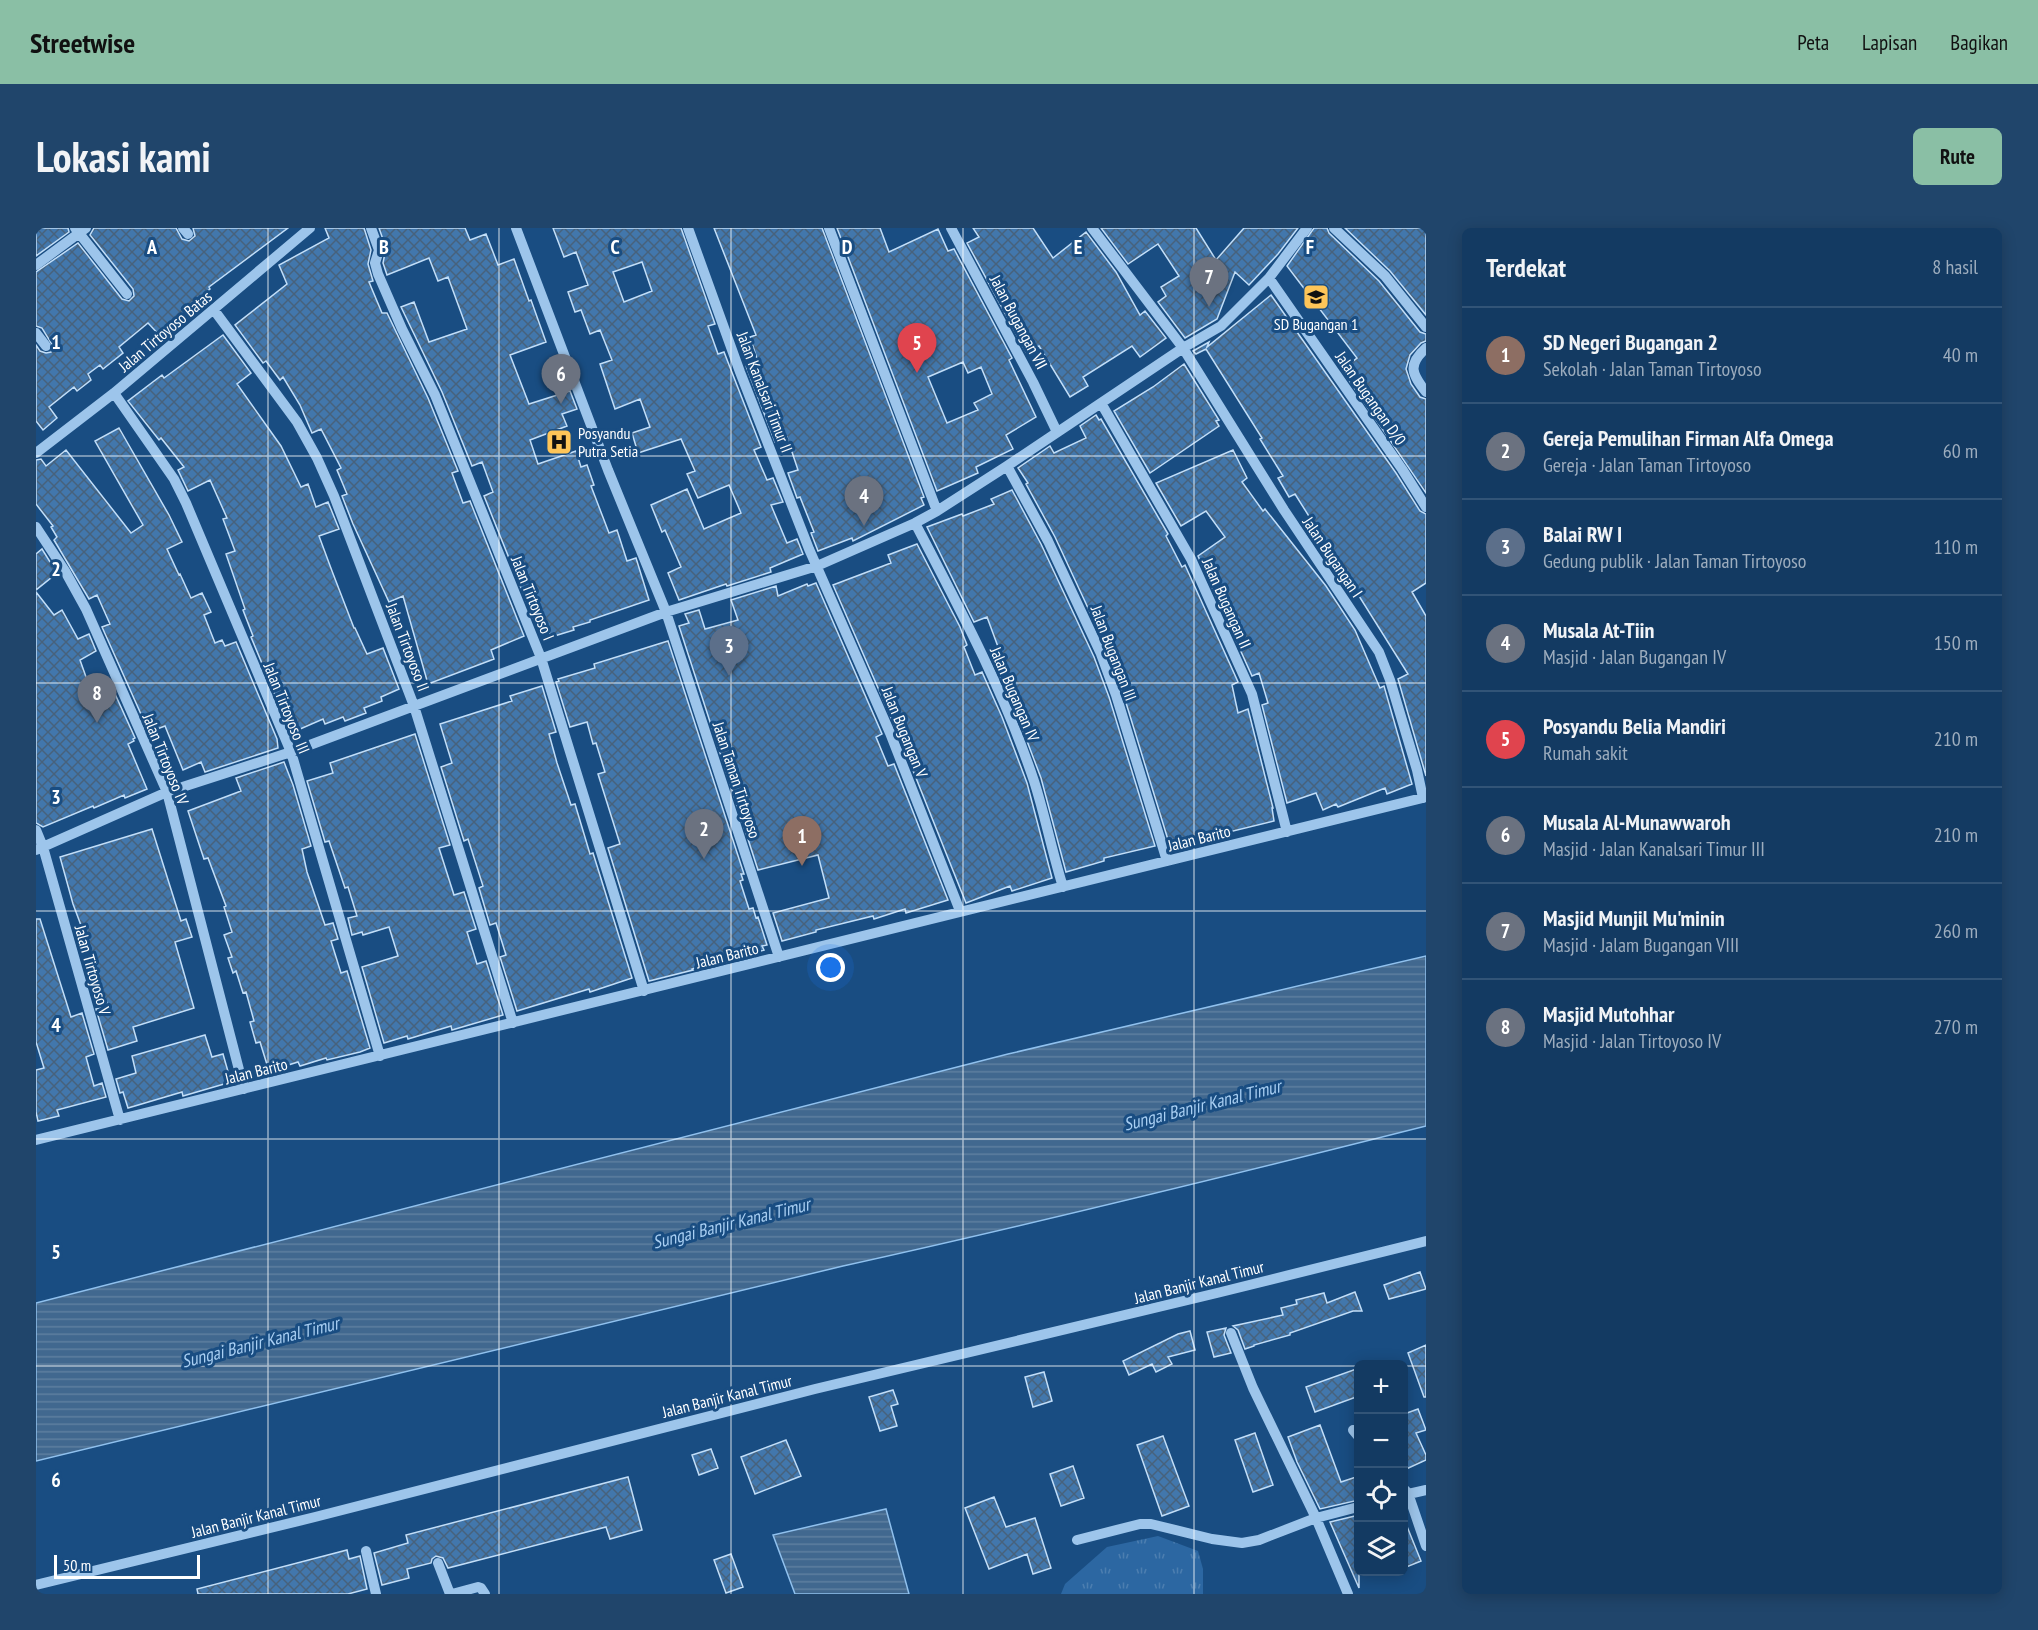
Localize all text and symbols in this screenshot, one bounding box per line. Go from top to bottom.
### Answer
text: Streetwise [30,24,135,61]
text: Peta [1797,29,1829,56]
text: Lapisan [1862,29,1917,56]
text: Bagikan [1950,29,2008,56]
button: Rute [1913,128,2002,185]
text: Lokasi kami [36,129,211,184]
text: A [146,234,158,260]
text: B [379,234,389,260]
text: C [610,234,620,260]
text: D [842,234,853,260]
text: E [1074,234,1082,260]
text: F [1306,234,1314,260]
text: Terdekat [1486,251,1566,284]
text: 8 hasil [1932,254,1978,280]
pin: 7 [1190,257,1228,307]
street label: Jalan Bugangan VII [985,271,1052,373]
school or university icon: SD Bugangan 1 [1301,282,1331,312]
street label: Jalan Tirtoyoso Batas [114,286,216,376]
place label: SD Bugangan 1 [1274,314,1358,334]
pin: 5 [898,324,936,373]
street label: Jalan Kanalsari Timur II [732,328,797,455]
text: SD Negeri Bugangan 2 [1543,328,1718,356]
text: 1 [51,329,61,355]
text: 1 [1501,342,1510,368]
text: 40 m [1943,342,1978,368]
street label: Jalan Bugangan D/0 [1331,347,1411,449]
pin: 6 [542,354,580,404]
text: Sekolah · Jalan Taman Tirtoyoso [1543,356,1762,382]
place label: Posyandu Putra Setia [578,423,638,461]
text: Gereja Pemulihan Firman Alfa Omega [1543,424,1834,452]
hospital icon: Posyandu Putra Setia [544,427,574,457]
text: 2 [1501,438,1510,464]
text: 60 m [1943,438,1978,464]
text: Gereja · Jalan Taman Tirtoyoso [1543,452,1751,478]
pin: 4 [844,476,884,526]
street label: Jalan Bugangan I [1298,512,1367,601]
text: Balai RW I [1543,520,1622,548]
text: 3 [1501,534,1510,560]
text: 110 m [1934,534,1978,560]
text: Gedung publik · Jalan Taman Tirtoyoso [1543,548,1807,574]
street label: Jalan Tirtoyoso I [507,552,559,643]
street label: Jalan Bugangan II [1198,554,1256,651]
text: 2 [51,556,61,582]
street label: Jalan Tirtoyoso II [382,599,434,694]
street label: Jalan Bugangan III [1086,602,1141,704]
text: Musala At-Tiin [1543,616,1654,644]
pin: 3 [710,626,748,676]
text: 4 [1501,630,1510,656]
text: 150 m [1934,630,1978,656]
street label: Jalan Bugangan IV [986,643,1044,745]
text: Masjid · Jalan Bugangan IV [1543,644,1726,670]
street label: Jalan Tirtoyoso III [259,659,314,757]
pin: 8 [78,674,116,723]
street label: Jalan Bugangan V [877,683,933,781]
street label: Jalan Tirtoyoso IV [138,710,194,808]
text: Posyandu Belia Mandiri [1543,712,1726,740]
street label: Jalan Taman Tirtoyoso [708,718,765,841]
text: 5 [1501,726,1510,752]
text: 210 m [1934,726,1978,752]
text: Rumah sakit [1543,740,1628,766]
text: 3 [51,784,61,810]
text: Musala Al-Munawwaroh [1543,808,1731,836]
pin: 2 [684,810,724,859]
pin: 1 [782,816,822,866]
street label: Jalan Barito [1165,821,1232,856]
text: 6 [1501,822,1510,848]
text: 210 m [1934,822,1978,848]
text: Masjid · Jalan Kanalsari Timur III [1543,836,1765,862]
text: Masjid Munjil Mu'minin [1543,904,1725,932]
text: 7 [1501,918,1510,944]
text: 260 m [1934,918,1978,944]
street label: Jalan Tirtoyoso V [70,922,116,1018]
text: Masjid · Jalam Bugangan VIII [1543,932,1739,958]
street label: Jalan Barito [693,938,760,973]
your location [816,953,845,982]
text: Masjid Mutohhar [1543,1000,1675,1028]
text: 4 [51,1012,61,1038]
text: 8 [1501,1014,1510,1040]
text: 270 m [1934,1014,1978,1040]
text: Masjid · Jalan Tirtoyoso IV [1543,1028,1721,1054]
street label: Jalan Barito [222,1054,289,1089]
water label: Sungai Banjir Kanal Timur [1121,1074,1286,1136]
water label: Sungai Banjir Kanal Timur [650,1192,815,1254]
text: 5 [51,1239,61,1265]
street label: Jalan Banjir Kanal Timur [1131,1256,1266,1308]
water label: Sungai Banjir Kanal Timur [179,1311,344,1373]
map controls [1354,1360,1408,1576]
button: + [1354,1360,1408,1414]
street label: Jalan Banjir Kanal Timur [659,1370,794,1422]
button: − [1354,1414,1408,1468]
text: 6 [51,1467,61,1493]
button: locate [1354,1468,1408,1522]
street label: Jalan Banjir Kanal Timur [188,1490,323,1542]
button: layers [1354,1522,1408,1576]
scale bar [54,1552,200,1580]
text: 50 m [63,1555,91,1575]

